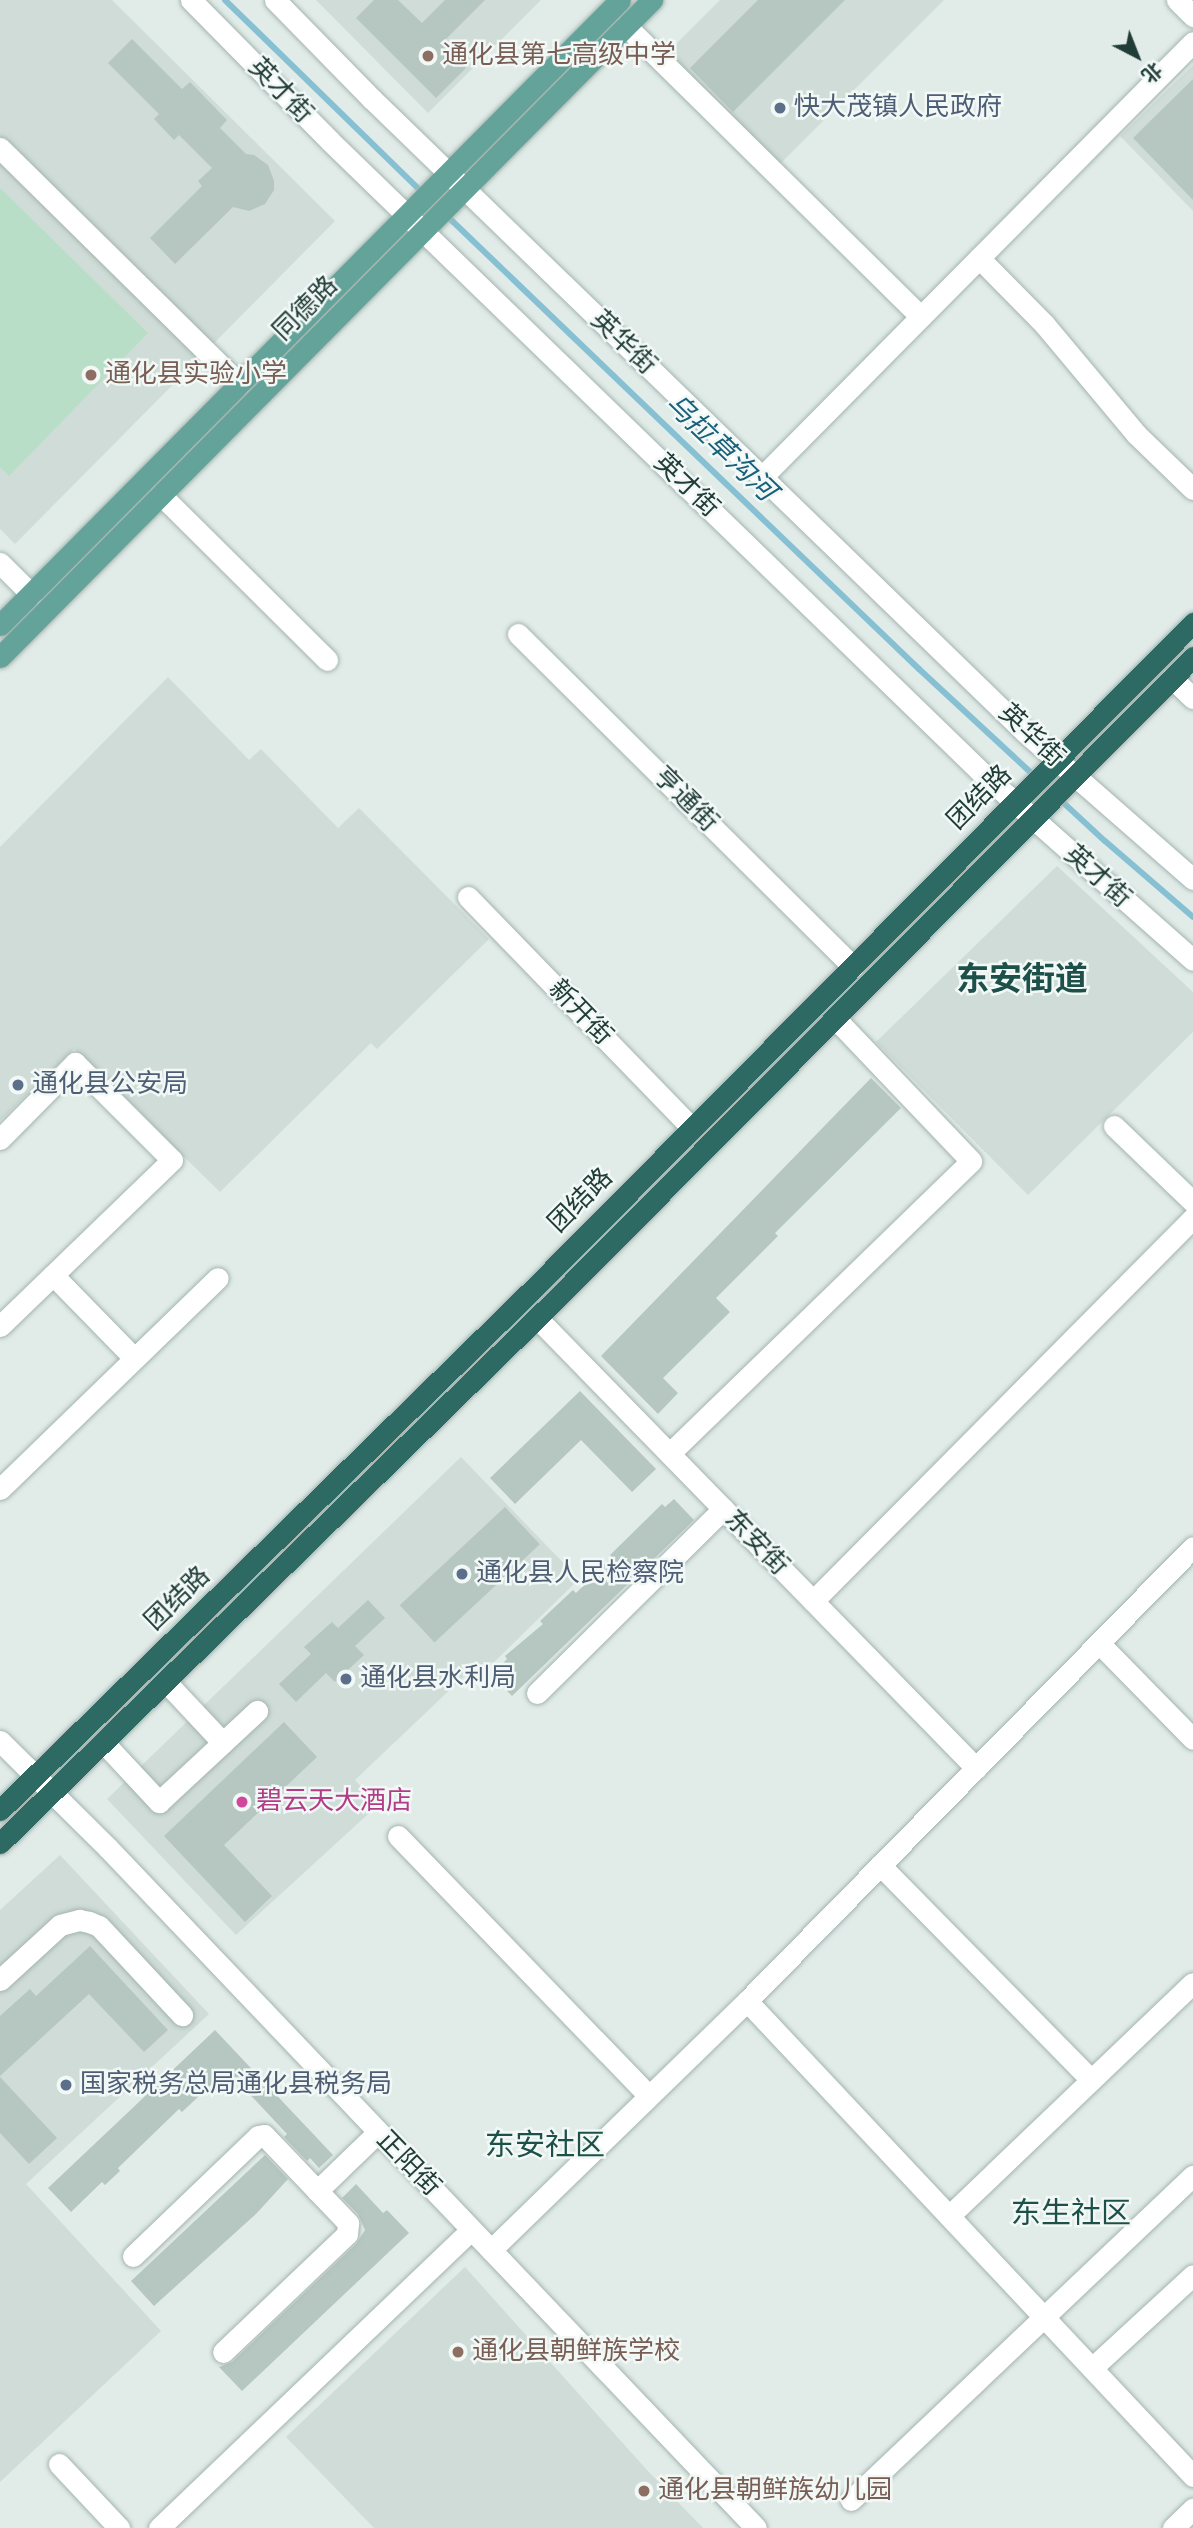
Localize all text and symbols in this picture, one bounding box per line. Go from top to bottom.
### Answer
north arrow [1102,21,1172,91]
place label: 通化县第七高级中学 [442,40,676,72]
marker: 通化县第七高级中学 [420,48,436,64]
street label: 英才街 [242,52,318,130]
text: 北 [1138,59,1165,85]
place label: 快大茂镇人民政府 [794,92,1002,124]
marker: 快大茂镇人民政府 [772,100,788,116]
street label: 同德路 [267,270,345,348]
street label: 英华街 [584,305,662,381]
place label: 通化县实验小学 [105,359,287,391]
marker: 通化县实验小学 [83,367,99,383]
water label: 乌拉草沟河 [658,387,782,509]
street label: 英才街 [647,448,725,524]
street label: 英华街 [992,698,1070,774]
street label: 团结路 [941,759,1019,837]
street label: 亨通街 [646,761,724,839]
street label: 英才街 [1058,839,1136,915]
district label: 东安街道 [956,961,1088,1001]
street label: 新开街 [542,974,618,1052]
place label: 通化县公安局 [32,1069,188,1101]
marker: 通化县公安局 [10,1077,26,1093]
street label: 团结路 [542,1162,620,1240]
street label: 东安街 [718,1504,794,1582]
place label: 通化县人民检察院 [476,1558,684,1590]
street label: 团结路 [139,1561,217,1637]
marker: 通化县人民检察院 [454,1566,470,1582]
place label: 通化县水利局 [360,1663,516,1695]
marker: 通化县水利局 [338,1671,354,1687]
place label: 碧云天大酒店 [256,1786,412,1818]
marker: 碧云天大酒店 [234,1794,250,1810]
place label: 国家税务总局通化县税务局 [80,2069,392,2101]
marker: 国家税务总局通化县税务局 [58,2077,74,2093]
street label: 正阳街 [370,2125,446,2203]
district label: 东安社区 [485,2128,605,2164]
district label: 东生社区 [1011,2196,1131,2232]
place label: 通化县朝鲜族学校 [472,2336,680,2368]
marker: 通化县朝鲜族学校 [450,2344,466,2360]
place label: 通化县朝鲜族幼儿园 [658,2475,892,2507]
marker: 通化县朝鲜族幼儿园 [636,2483,652,2499]

